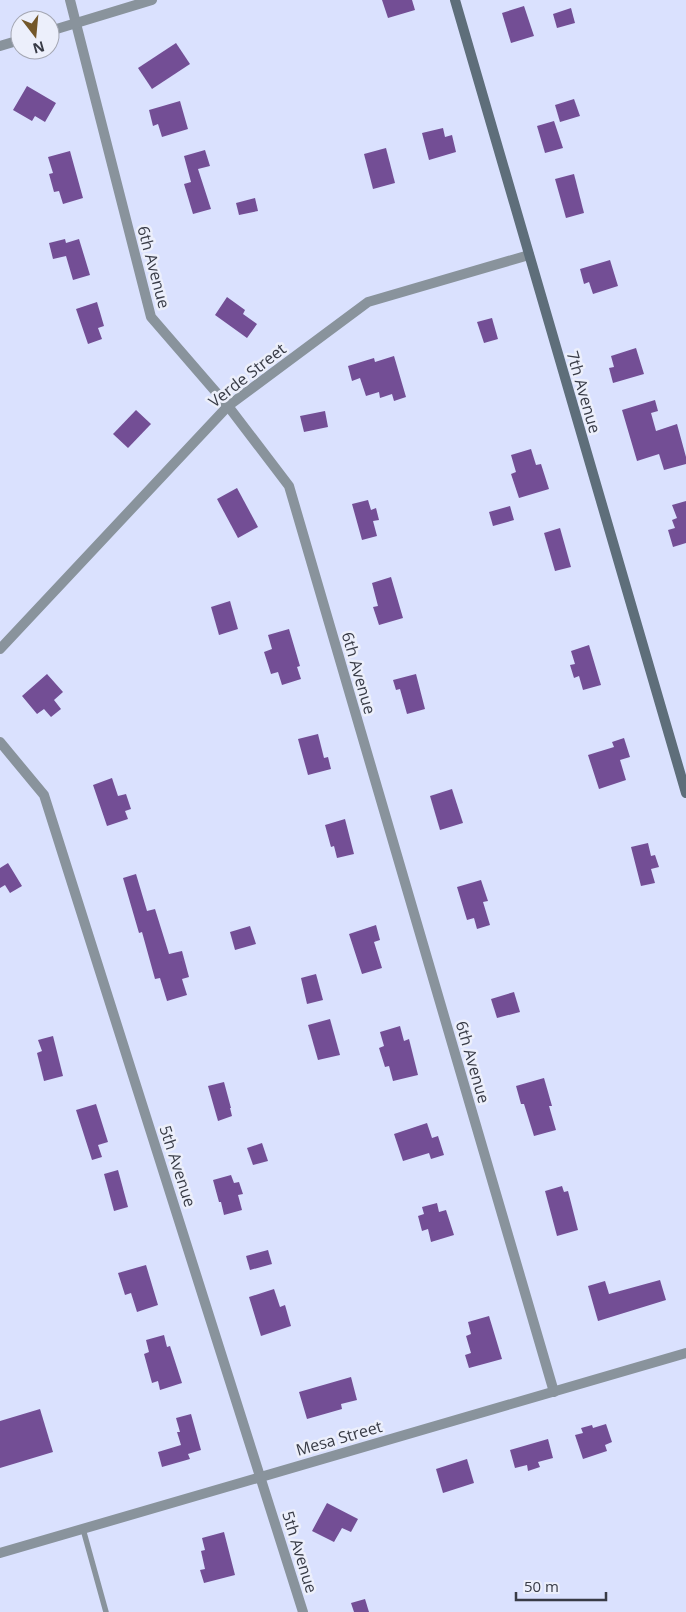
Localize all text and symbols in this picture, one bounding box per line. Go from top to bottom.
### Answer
north arrow [10,10,60,60]
text: N [31,37,47,59]
street label: 6th Avenue [132,223,176,311]
street label: Verde Street [204,338,291,412]
street label: 7th Avenue [562,348,606,436]
street label: 6th Avenue [337,629,381,717]
street label: 6th Avenue [451,1018,495,1106]
street label: 5th Avenue [154,1122,202,1210]
street label: Mesa Street [293,1415,385,1461]
street label: 5th Avenue [277,1508,323,1596]
scale bar [516,1570,606,1602]
text: 50 m [524,1576,559,1596]

